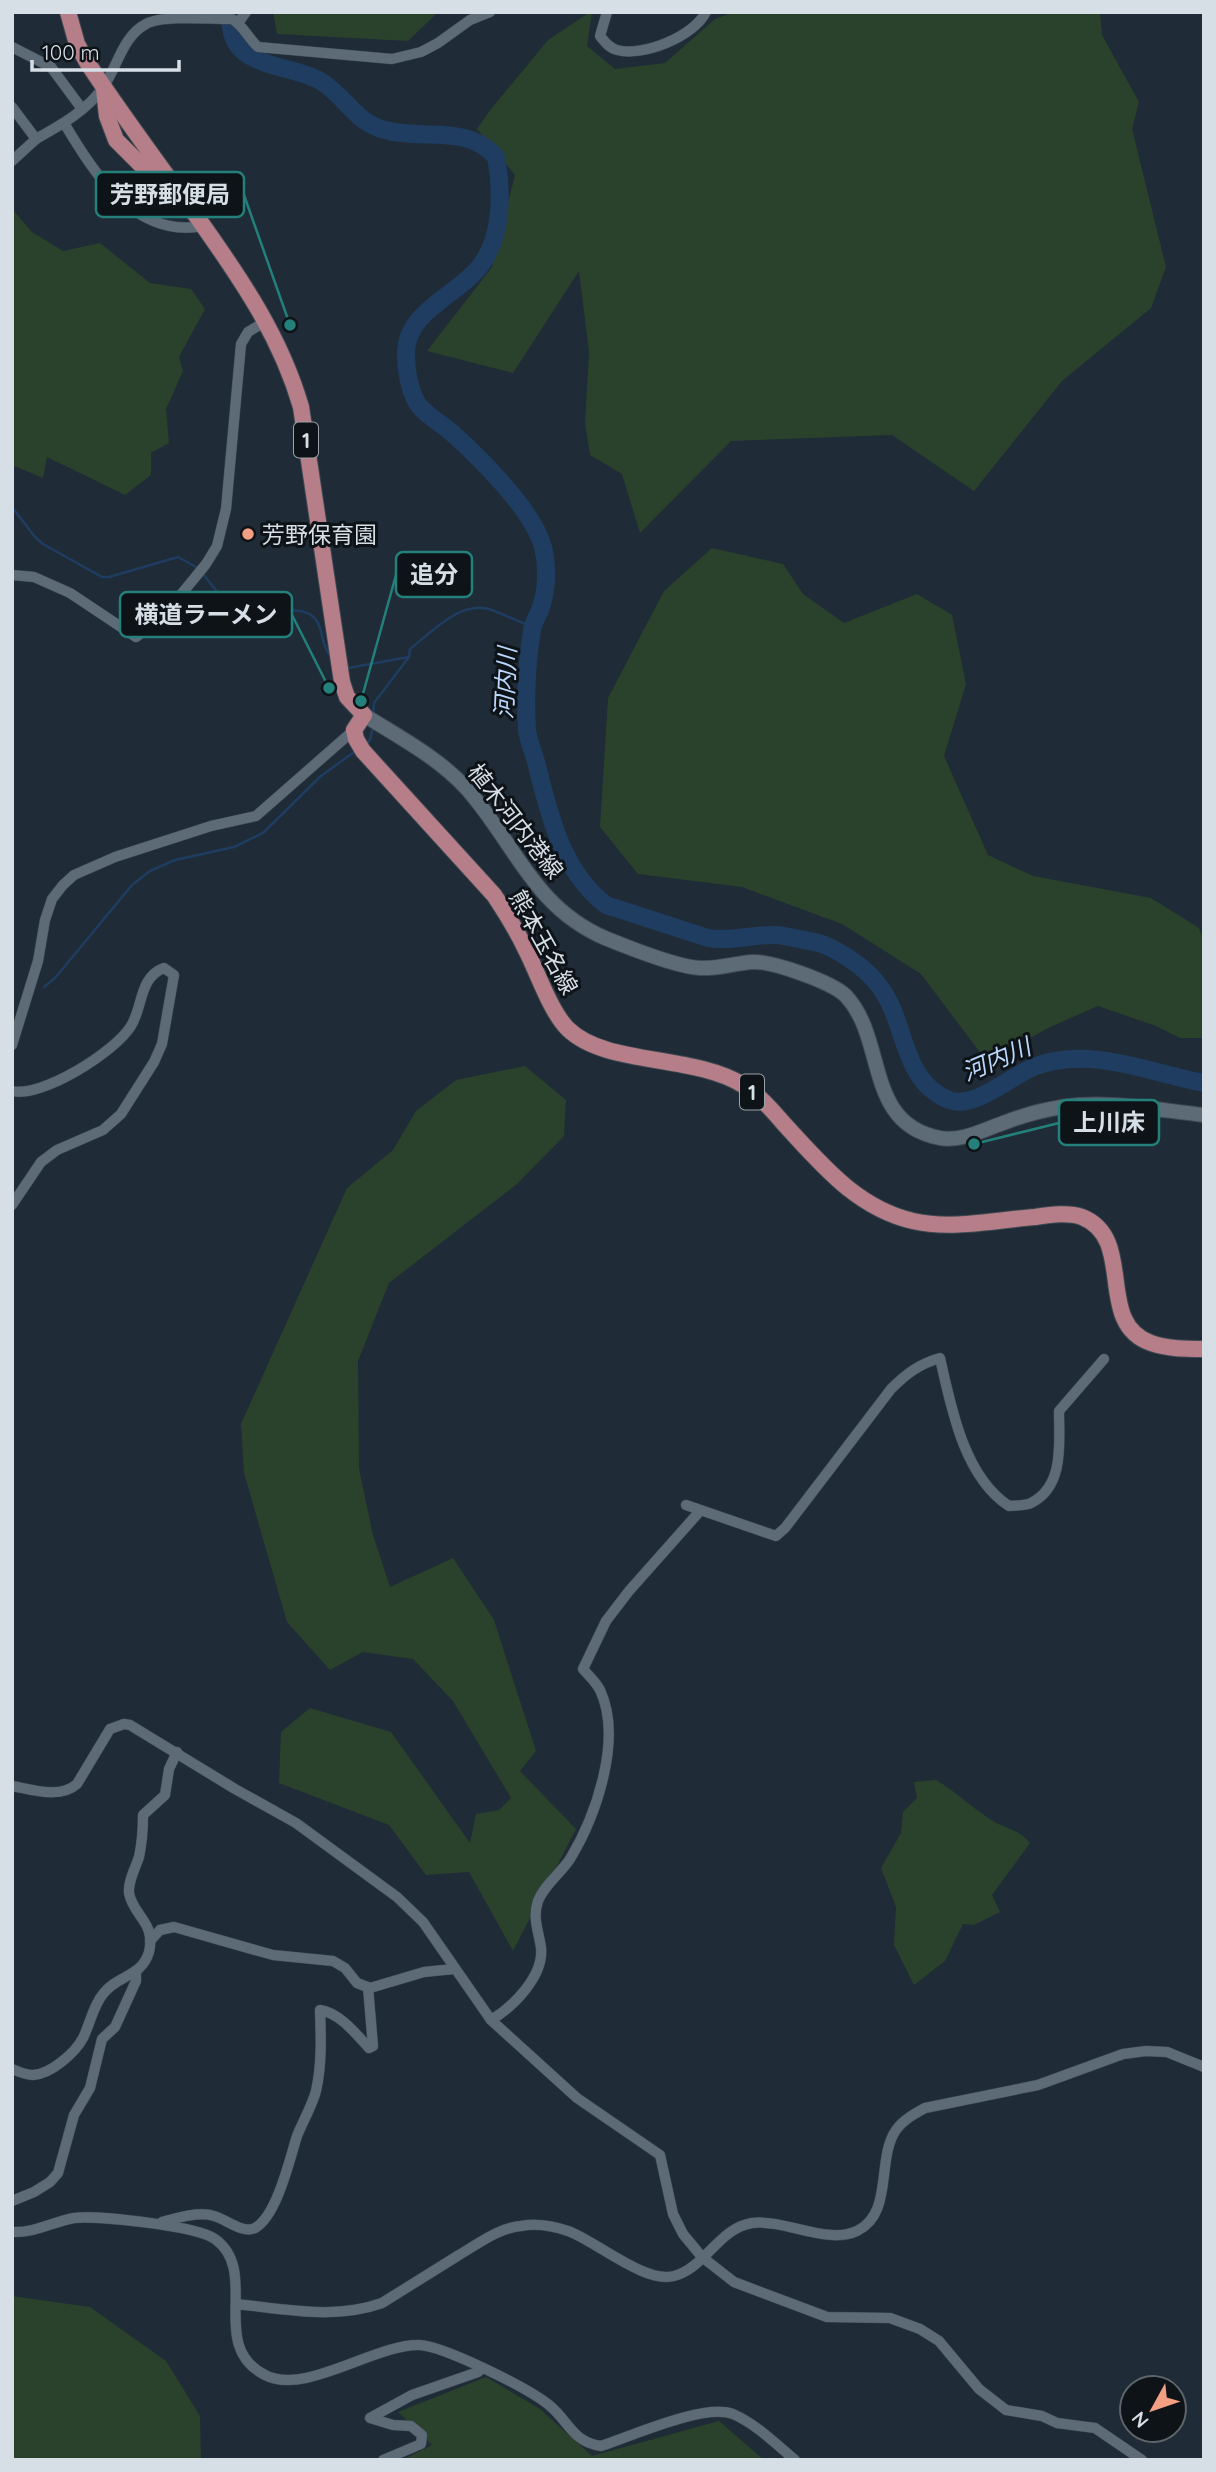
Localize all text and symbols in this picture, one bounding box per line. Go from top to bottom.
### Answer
scale bar [32,28,178,72]
text: 100 m [42,39,100,65]
callout: 芳野郵便局 [96,172,244,217]
text: 芳野郵便局 [110,179,230,209]
road number: 1 [294,422,318,458]
place label: 芳野保育園 [262,520,377,549]
marker: 芳野保育園 [240,526,256,542]
callout: 追分 [396,552,472,597]
text: 追分 [410,559,458,589]
callout: 横道ラーメン [120,592,292,637]
text: 横道ラーメン [134,599,278,629]
water label: 河内川 [488,643,522,720]
street label: 植木河内港線 [462,758,570,884]
street label: 熊本玉名線 [503,885,585,999]
water label: 河内川 [957,1030,1038,1087]
road number: 1 [740,1074,764,1110]
callout: 上川床 [1059,1100,1159,1145]
text: 上川床 [1073,1107,1145,1137]
north arrow [1118,2374,1188,2444]
text: N [1126,2407,1154,2433]

